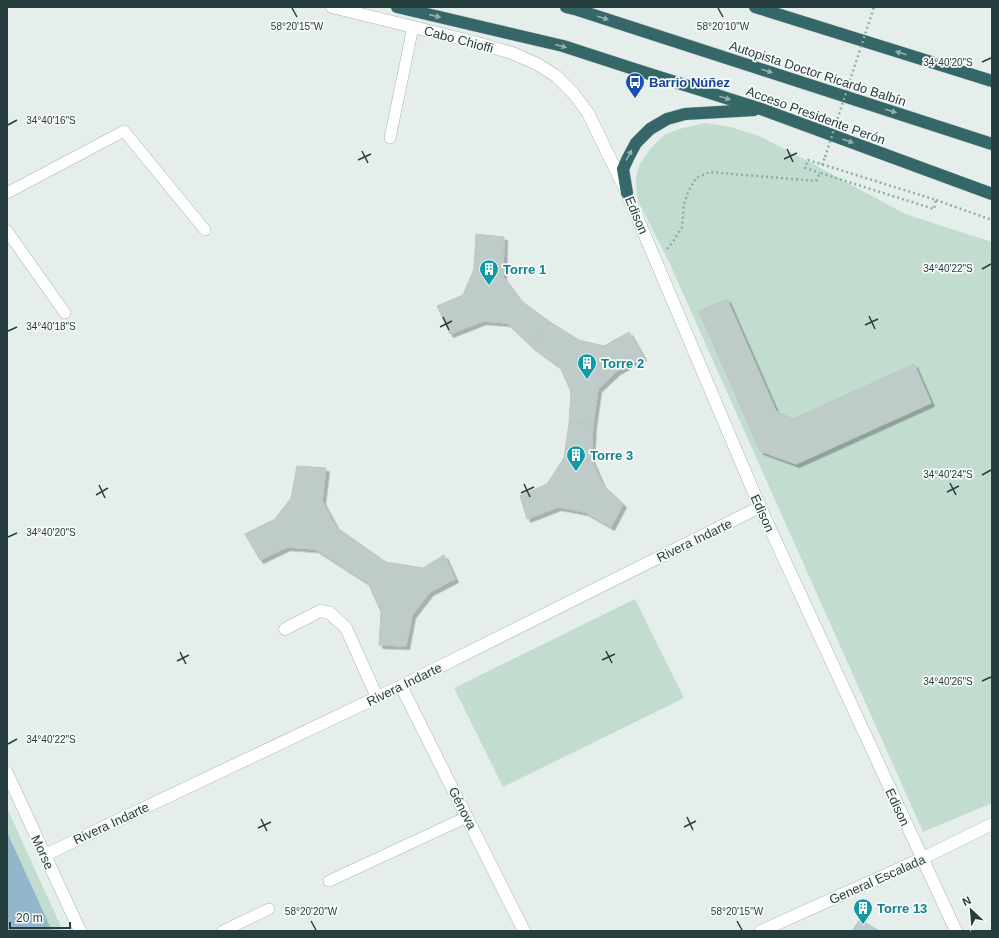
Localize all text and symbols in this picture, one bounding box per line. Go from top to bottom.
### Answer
one-way arrow [429,13,441,19]
one-way arrow [598,15,610,21]
text: 58°20'15"W [271,21,324,32]
text: 58°20'10"W [697,21,750,32]
street label: Cabo Chioffi [422,23,495,56]
street label: Autopista Doctor Ricardo Balbín [728,38,908,109]
one-way arrow [555,43,567,49]
one-way arrow [895,50,907,56]
text: 34°40'20"S [923,57,973,68]
one-way arrow [761,68,773,74]
bus stop icon: Barrio Núñez [624,71,646,99]
place label: Barrio Núñez [649,75,730,90]
street label: Acceso Presidente Perón [744,83,887,148]
one-way arrow [720,95,732,101]
one-way arrow [885,108,897,114]
text: 34°40'16"S [26,115,76,126]
one-way arrow [842,139,854,145]
one-way arrow [626,150,633,161]
street label: Edison [622,194,651,236]
building icon: Torre 1 [478,258,500,286]
place label: Torre 1 [503,262,546,277]
text: 34°40'22"S [923,263,973,274]
text: 34°40'18"S [26,321,76,332]
building icon: Torre 2 [576,352,598,380]
place label: Torre 2 [601,356,644,371]
building icon: Torre 3 [565,444,587,472]
place label: Torre 3 [590,448,633,463]
text: 34°40'24"S [923,469,973,480]
street label: Edison [748,492,777,534]
street label: Rivera Indarte [654,516,734,565]
text: 34°40'20"S [26,527,76,538]
street label: Rivera Indarte [364,660,444,709]
text: 34°40'26"S [923,676,973,687]
text: 34°40'22"S [26,734,76,745]
street label: Génova [446,785,480,833]
street label: Edison [882,786,913,828]
street label: Rivera Indarte [71,799,151,848]
street label: Morse [28,833,57,872]
street label: General Escalada [827,851,928,907]
north arrow [951,890,991,930]
text: N [960,894,973,908]
building icon: Torre 13 [852,897,874,925]
place label: Torre 13 [877,901,927,916]
scale bar [10,904,70,930]
text: 58°20'20"W [285,906,338,917]
text: 58°20'15"W [711,906,764,917]
text: 20 m [16,911,43,925]

